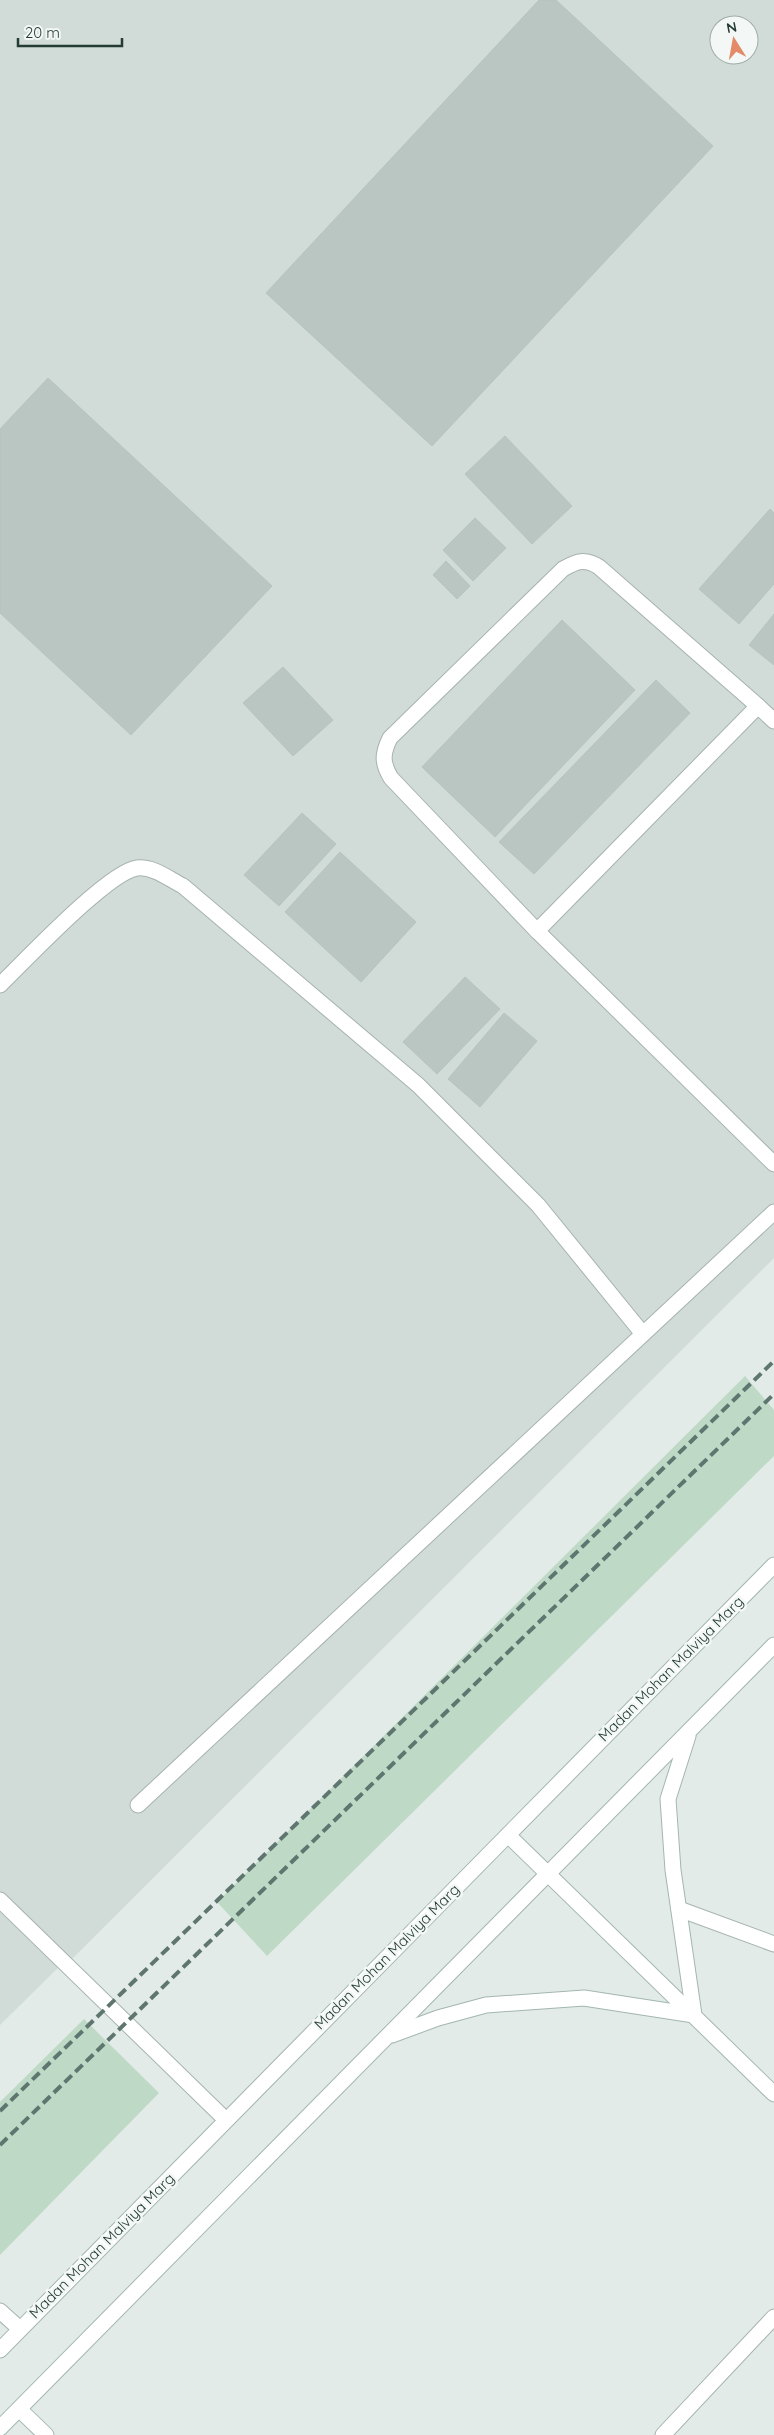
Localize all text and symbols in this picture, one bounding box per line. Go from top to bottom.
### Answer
scale bar [18,15,121,47]
north arrow [709,15,759,65]
text: N [725,17,738,37]
text: 20 m [25,23,60,42]
street label: Madan Mohan Malviya Marg [594,1592,747,1745]
street label: Madan Mohan Malviya Marg [310,1880,463,2033]
street label: Madan Mohan Malviya Marg [25,2169,178,2322]

